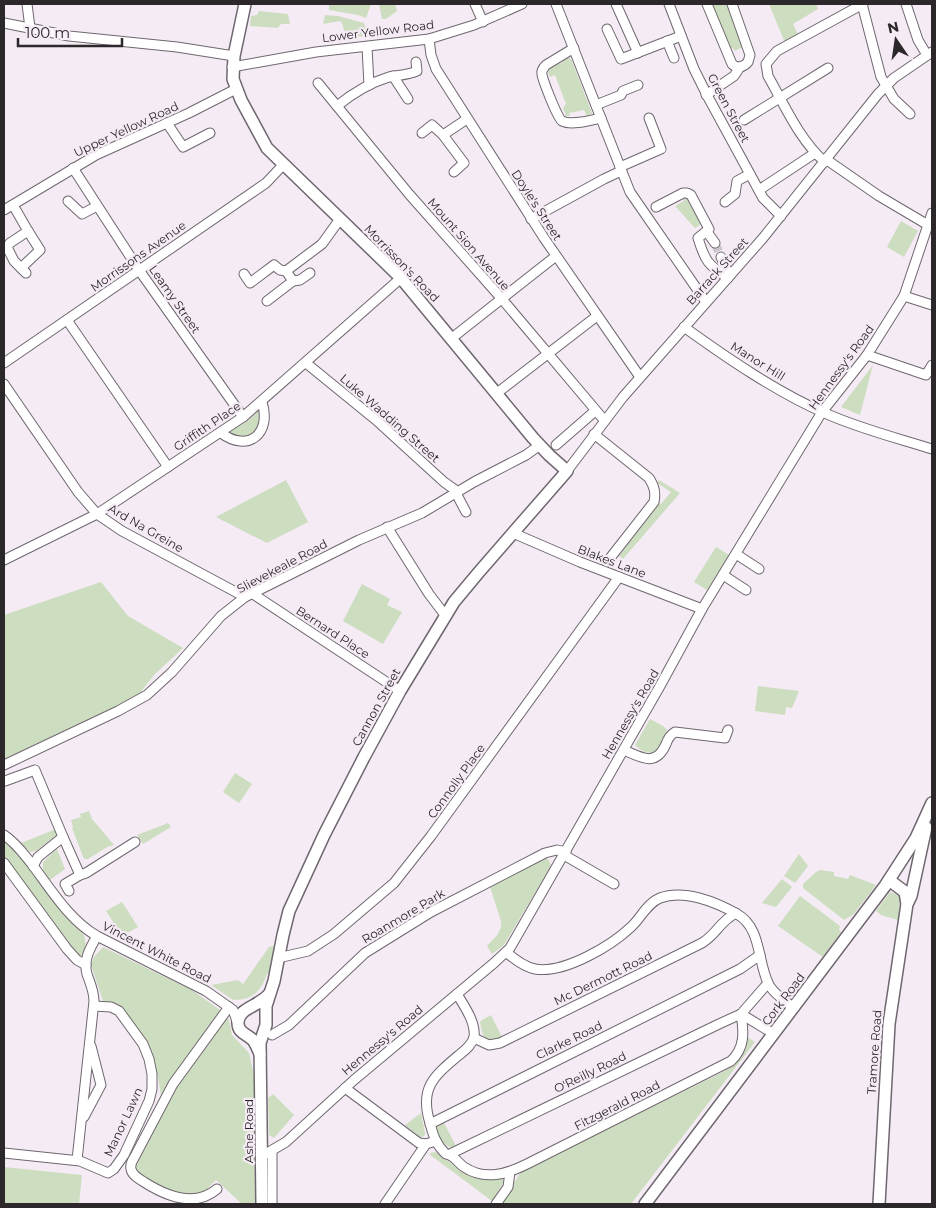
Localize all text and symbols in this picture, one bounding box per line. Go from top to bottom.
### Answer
scale bar [18,15,121,47]
north arrow [871,15,921,65]
street label: Lower Yellow Road [321,17,435,45]
text: N [886,17,901,37]
text: 100 m [25,23,70,42]
street label: Green Street [705,71,754,145]
street label: Upper Yellow Road [71,98,181,160]
street label: Doyle's Street [508,167,566,243]
street label: Mount Sion Avenue [425,195,513,293]
street label: Morrissons Avenue [87,217,189,295]
street label: Morrisson's Road [361,221,443,305]
street label: Barrack Street [683,234,751,308]
street label: Leamy Street [146,262,204,336]
street label: Hennessy's Road [805,322,877,412]
street label: Manor Hill [728,338,788,384]
street label: Luke Wadding Street [337,371,443,466]
street label: Griffith Place [171,398,243,454]
street label: Ard Na Greine [106,500,186,556]
street label: Slievekeale Road [234,536,330,596]
street label: Blakes Lane [576,541,648,581]
street label: Bernard Place [293,603,373,661]
street label: Cannon Street [348,665,404,749]
street label: Hennessy's Road [598,666,662,762]
street label: Connolly Place [424,741,488,821]
street label: Roanmore Park [359,885,448,947]
street label: Vincent White Road [100,918,214,986]
street label: Mc Dermott Road [551,948,655,1008]
street label: Cork Road [758,970,808,1028]
street label: Hennessy's Road [338,1002,426,1078]
street label: Tramore Road [864,1009,884,1095]
street label: Clarke Road [533,1017,605,1063]
street label: O'Reilly Road [551,1048,629,1096]
street label: Fitzgerald Road [572,1077,662,1133]
street label: Manor Lawn [100,1085,146,1159]
street label: Ashe Road [241,1099,256,1163]

